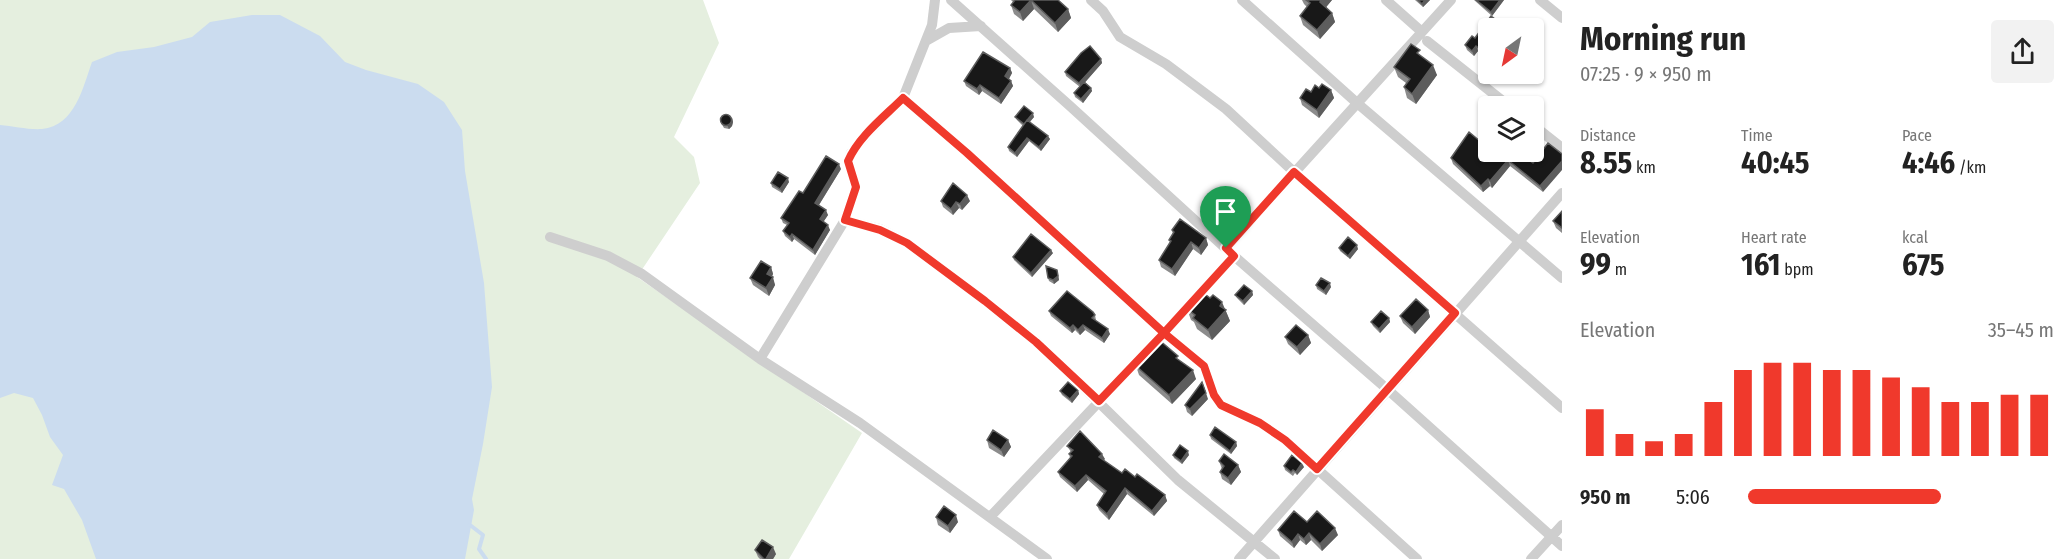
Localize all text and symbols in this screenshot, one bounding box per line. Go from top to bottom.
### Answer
north arrow [1478,18,1544,84]
map controls [1478,18,1544,162]
text: Morning run [1580,19,1746,59]
button: share [1991,20,2054,83]
text: 07:25 · 9 × 950 m [1580,62,1712,86]
button: layers [1478,96,1544,162]
text: Distance [1580,126,1636,145]
text: Time [1741,126,1773,145]
text: Pace [1902,126,1932,145]
text: 8.55 [1580,145,1632,181]
text: 40:45 [1741,145,1809,181]
text: 4:46 [1902,145,1955,181]
text: km [1632,158,1656,177]
text: /km [1955,158,1986,177]
pin [1200,186,1251,248]
icon: arrive [1209,195,1242,228]
text: Elevation [1580,228,1640,247]
text: Heart rate [1741,228,1807,247]
text: kcal [1902,228,1928,247]
text: 99 [1580,247,1611,283]
text: 161 [1741,247,1781,283]
text: 675 [1902,247,1944,283]
text: m [1611,260,1627,279]
text: bpm [1781,260,1814,279]
text: Elevation [1580,318,1655,342]
text: 35–45 m [1988,318,2054,342]
text: 950 m [1580,485,1631,509]
text: 5:06 [1676,485,1710,509]

